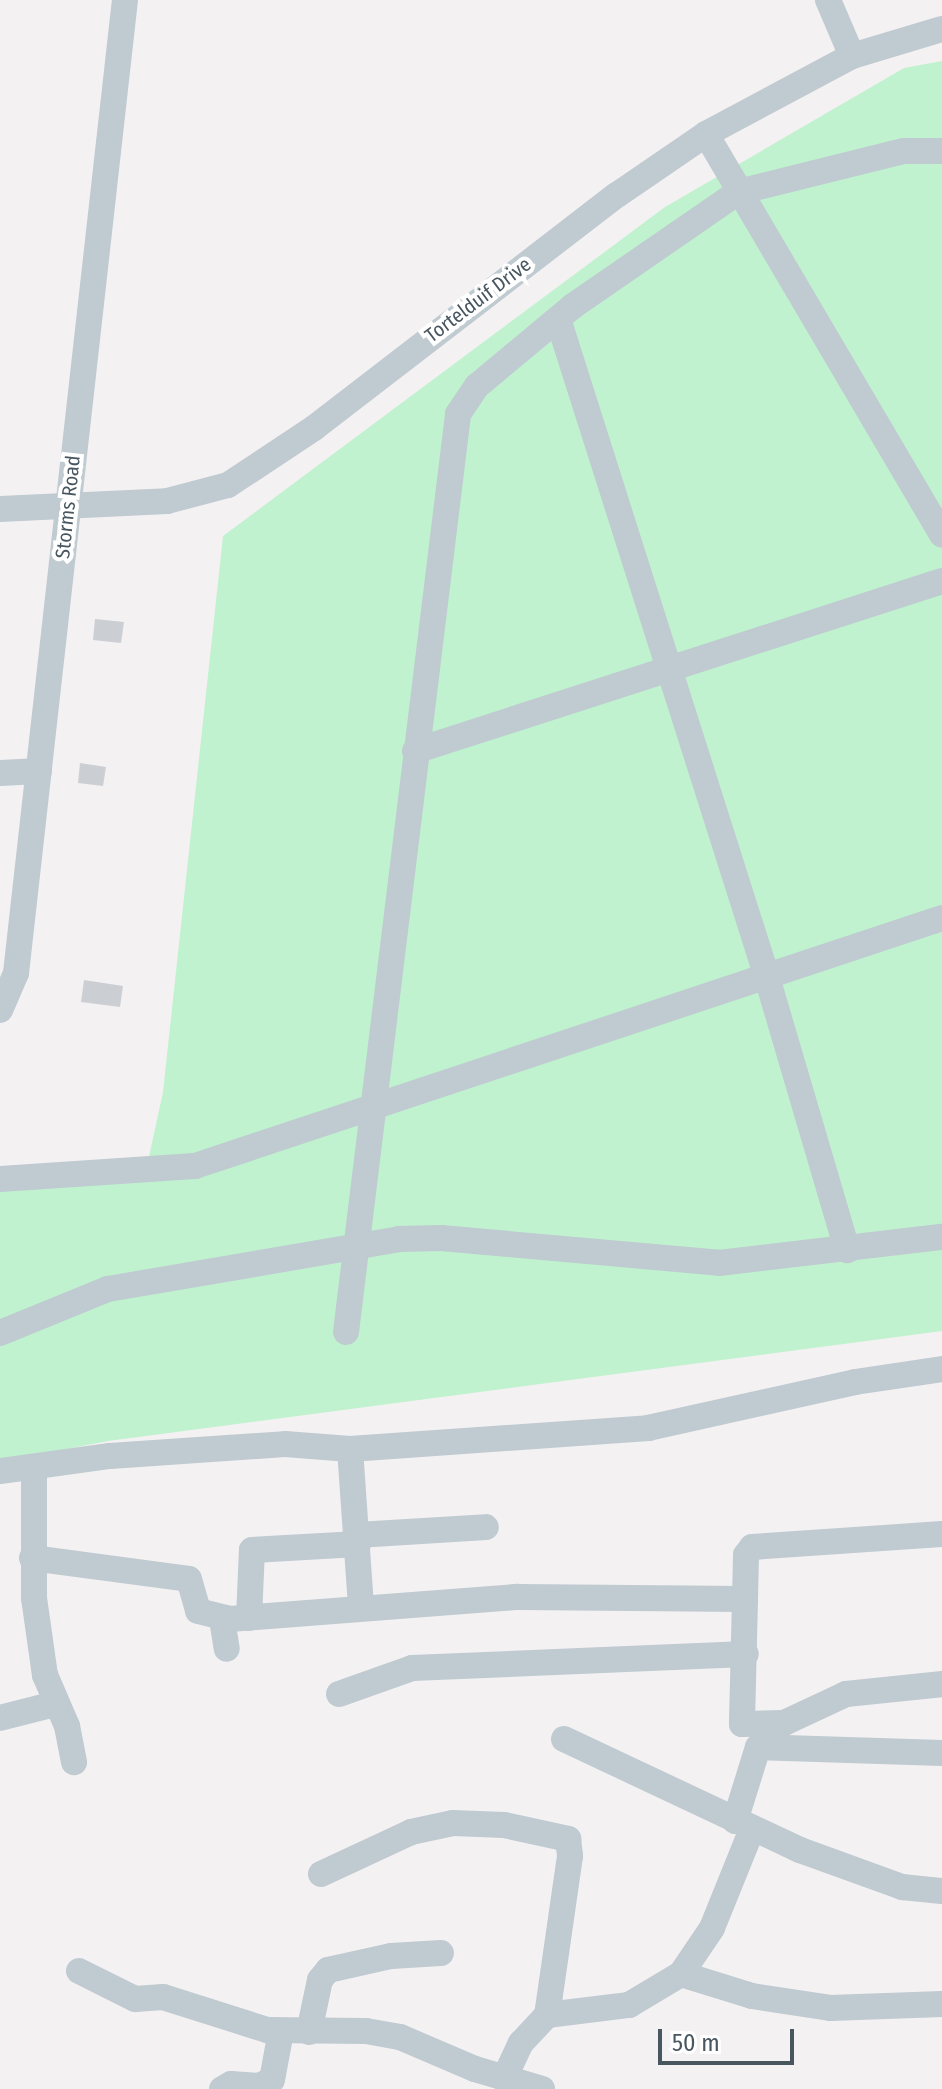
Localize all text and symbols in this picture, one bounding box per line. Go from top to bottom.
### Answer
street label: Tortelduif Drive [420,252,536,348]
street label: Storms Road [51,454,85,560]
scale bar [662,2013,798,2063]
text: 50 m [672,2029,720,2057]

